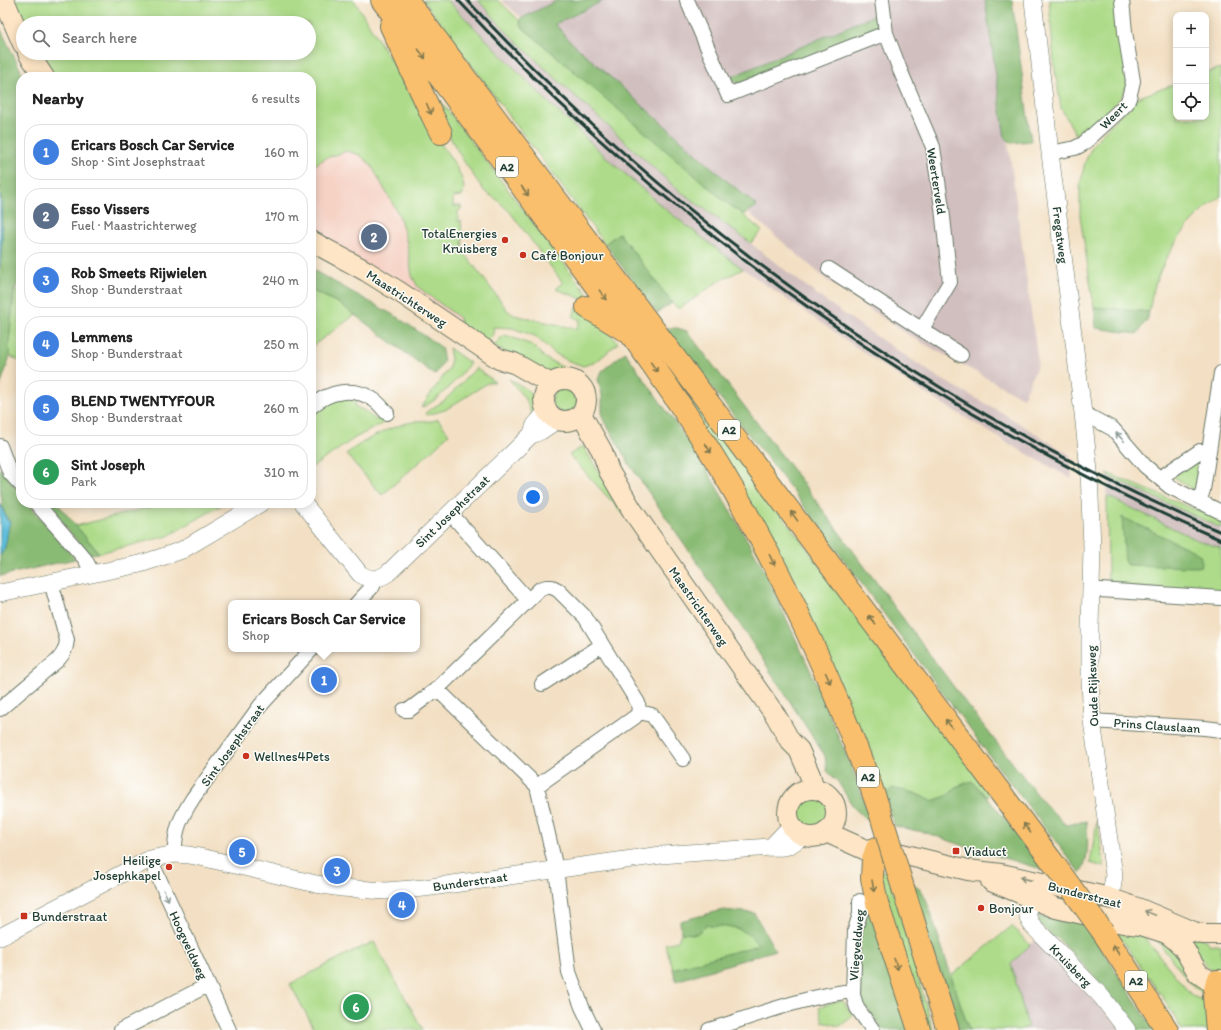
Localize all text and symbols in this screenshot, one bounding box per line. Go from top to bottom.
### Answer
map controls [1173,12,1209,120]
button: + [1173,12,1209,48]
search box [16,16,316,60]
icon: search [30,27,52,49]
text: Search here [62,29,137,47]
one-way arrow [418,48,427,59]
button: − [1173,48,1209,84]
button: locate [1173,84,1209,120]
text: Nearby [32,88,84,108]
text: 6 results [252,91,300,106]
street label: Weert [1096,98,1130,132]
one-way arrow [426,102,433,114]
text: Ericars Bosch Car Service [71,136,234,154]
text: 1 [43,145,49,160]
text: 160 m [264,145,299,160]
street label: Weerterveld [924,147,949,216]
text: Shop · Sint Josephstraat [71,154,205,169]
road number: A2 [496,157,518,177]
one-way arrow [521,186,530,197]
text: Esso Vissers [71,200,149,218]
street label: Fregatweg [1050,206,1072,265]
text: 2 [43,209,49,224]
text: 170 m [265,209,299,224]
text: Fuel · Maastrichterweg [71,218,197,233]
pin: 2 [361,222,387,252]
place label: TotalEnergies Kruisberg [422,226,497,256]
marker: TotalEnergies Kruisberg [500,235,510,245]
place label: Café Bonjour [531,248,605,263]
marker: Café Bonjour [518,250,528,260]
text: Rob Smeets Rijwielen [71,264,207,282]
street label: Maastrichterweg [364,267,450,330]
text: 3 [42,273,50,288]
text: 240 m [262,273,299,288]
text: Shop · Bunderstraat [71,282,183,297]
one-way arrow [599,290,607,301]
text: Lemmens [71,328,133,346]
text: 4 [42,337,50,352]
text: 250 m [263,337,299,352]
text: Shop · Bunderstraat [71,346,183,361]
one-way arrow [650,361,658,372]
text: BLEND TWENTYFOUR [71,392,214,410]
text: 5 [43,401,49,416]
text: 260 m [263,401,299,416]
text: Shop · Bunderstraat [71,410,183,425]
road number: A2 [718,420,740,440]
one-way arrow [1116,432,1125,442]
one-way arrow [704,442,712,454]
text: Sint Joseph [71,456,145,474]
text: 6 [43,465,49,480]
text: 310 m [264,465,299,480]
street label: Sint Josephstraat [412,472,493,551]
text: Park [71,474,97,489]
your location [523,487,543,507]
one-way arrow [789,511,798,522]
one-way arrow [769,554,776,566]
street label: Maastrichterweg [666,564,732,649]
popup [228,600,420,652]
text: Ericars Bosch Car Service [242,610,406,628]
one-way arrow [867,615,876,626]
text: Shop [242,628,270,643]
street label: Oude Rijksweg [1084,645,1101,727]
pin: 1 [311,665,337,695]
one-way arrow [825,671,832,683]
street label: Sint Josephstraat [198,701,267,789]
street label: Prins Clauslaan [1113,715,1202,736]
one-way arrow [945,719,954,730]
place label: Wellnes4Pets [254,749,330,764]
marker: Wellnes4Pets [241,751,251,761]
road number: A2 [857,767,879,787]
one-way arrow [1023,823,1032,834]
pin: 5 [229,837,255,867]
place label: Viaduct [964,844,1007,859]
marker: Viaduct [951,846,961,856]
place label: Heilige Josephkapel [93,853,161,883]
pin: 3 [324,856,350,886]
marker: Heilige Josephkapel [164,862,174,872]
street label: Bunderstraat [432,869,509,894]
one-way arrow [1020,875,1033,883]
street label: Bunderstraat [1046,878,1123,911]
one-way arrow [870,879,878,892]
one-way arrow [163,888,170,900]
pin: 4 [389,890,415,920]
place label: Bonjour [989,901,1034,916]
marker: Bonjour [976,903,986,913]
street label: Vliegveldweg [846,908,867,982]
one-way arrow [1144,908,1156,916]
place label: Bunderstraat [32,909,107,924]
street label: Hoogveldweg [166,909,211,982]
marker: Bunderstraat [19,911,29,921]
street label: Kruisberg [1046,941,1095,990]
one-way arrow [1112,945,1120,956]
one-way arrow [893,957,900,970]
road number: A2 [1125,971,1147,991]
pin: 6 [343,992,369,1022]

